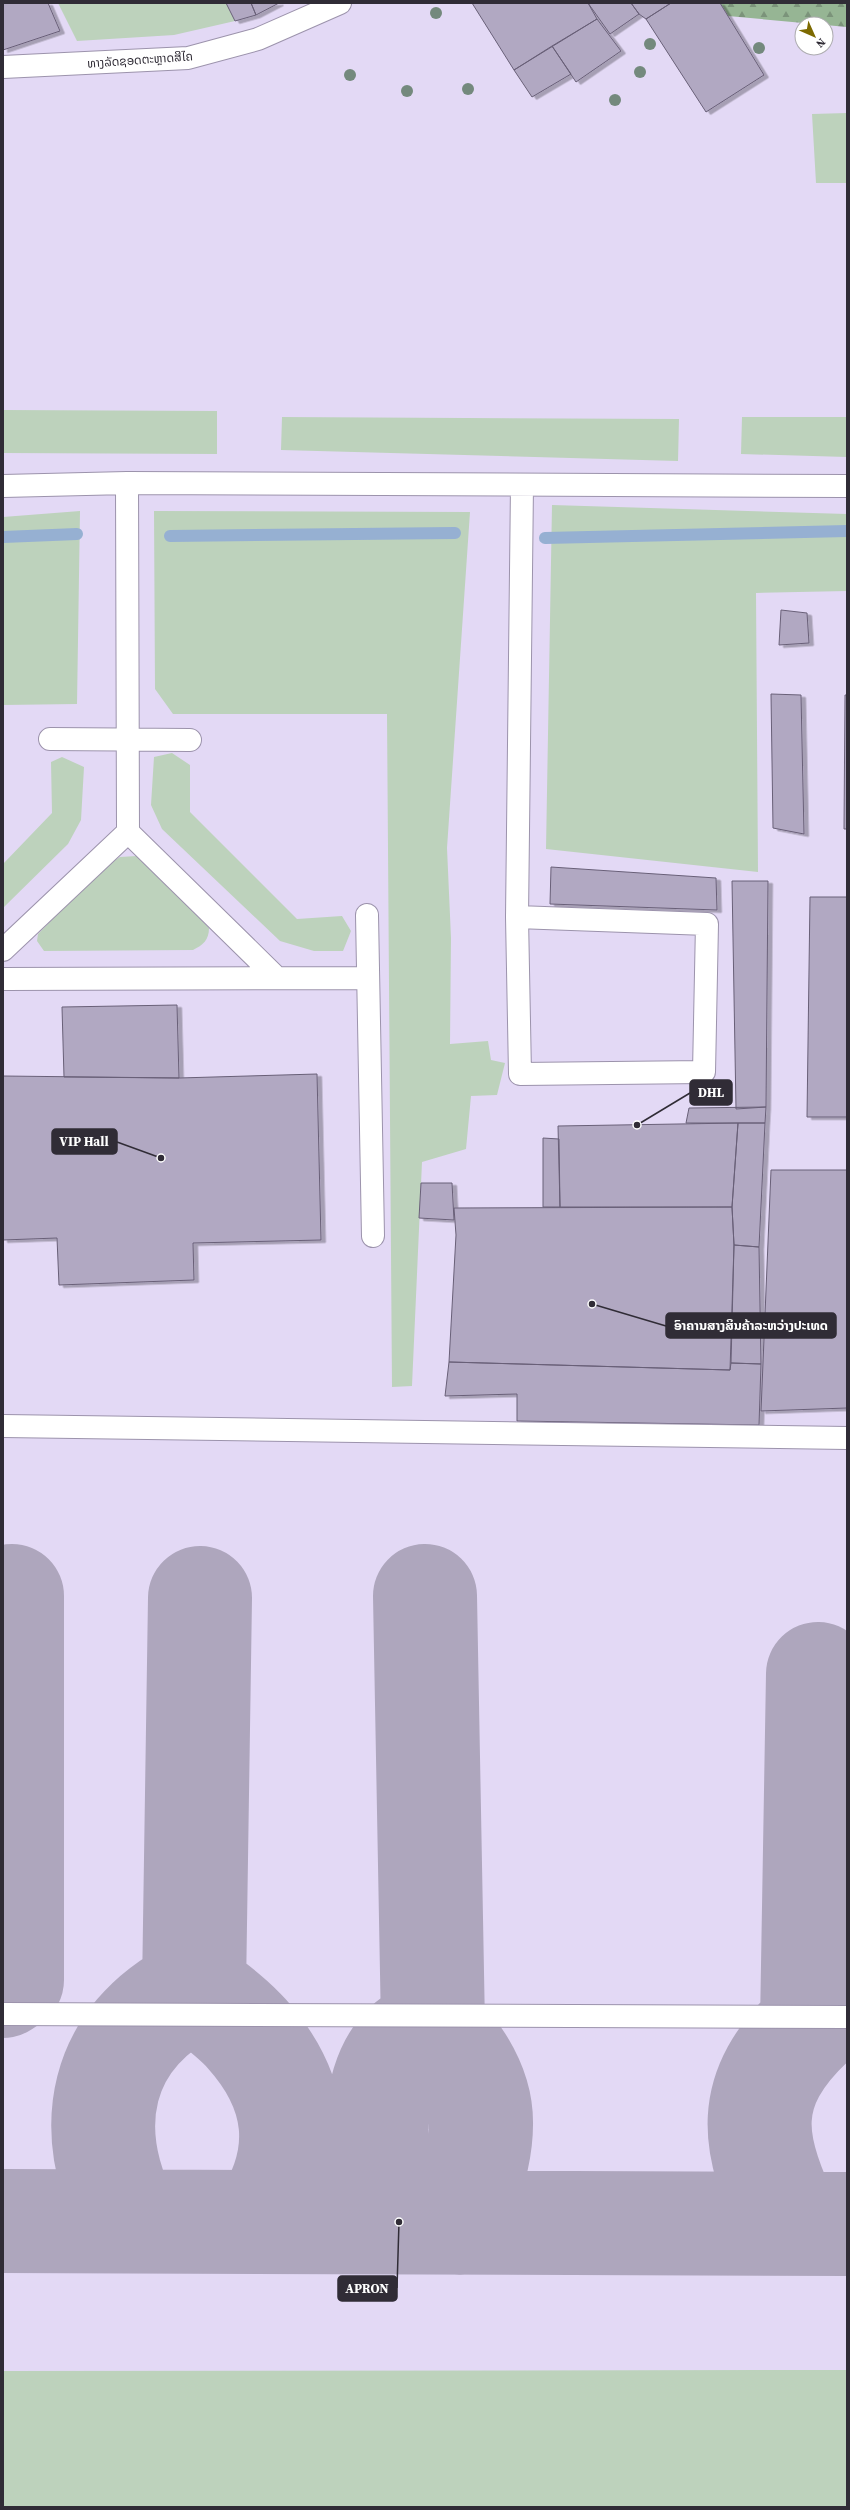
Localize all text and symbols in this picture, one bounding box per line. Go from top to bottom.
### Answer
north arrow [794,16,834,56]
text: N [813,35,829,51]
street label: ທາງລັດຊອດຕະຫຼາດສີໄຄ [87,48,193,72]
callout: DHL [690,1080,732,1105]
text: DHL [698,1084,725,1101]
callout: VIP Hall [52,1129,117,1154]
text: VIP Hall [59,1133,109,1150]
callout: ົອາຄານສາງສິນຄ້າລະຫວ່າງປະເທດ [666,1313,836,1338]
text: ົອາຄານສາງສິນຄ້າລະຫວ່າງປະເທດ [674,1317,828,1334]
callout: APRON [338,2276,397,2301]
text: APRON [345,2280,389,2297]

